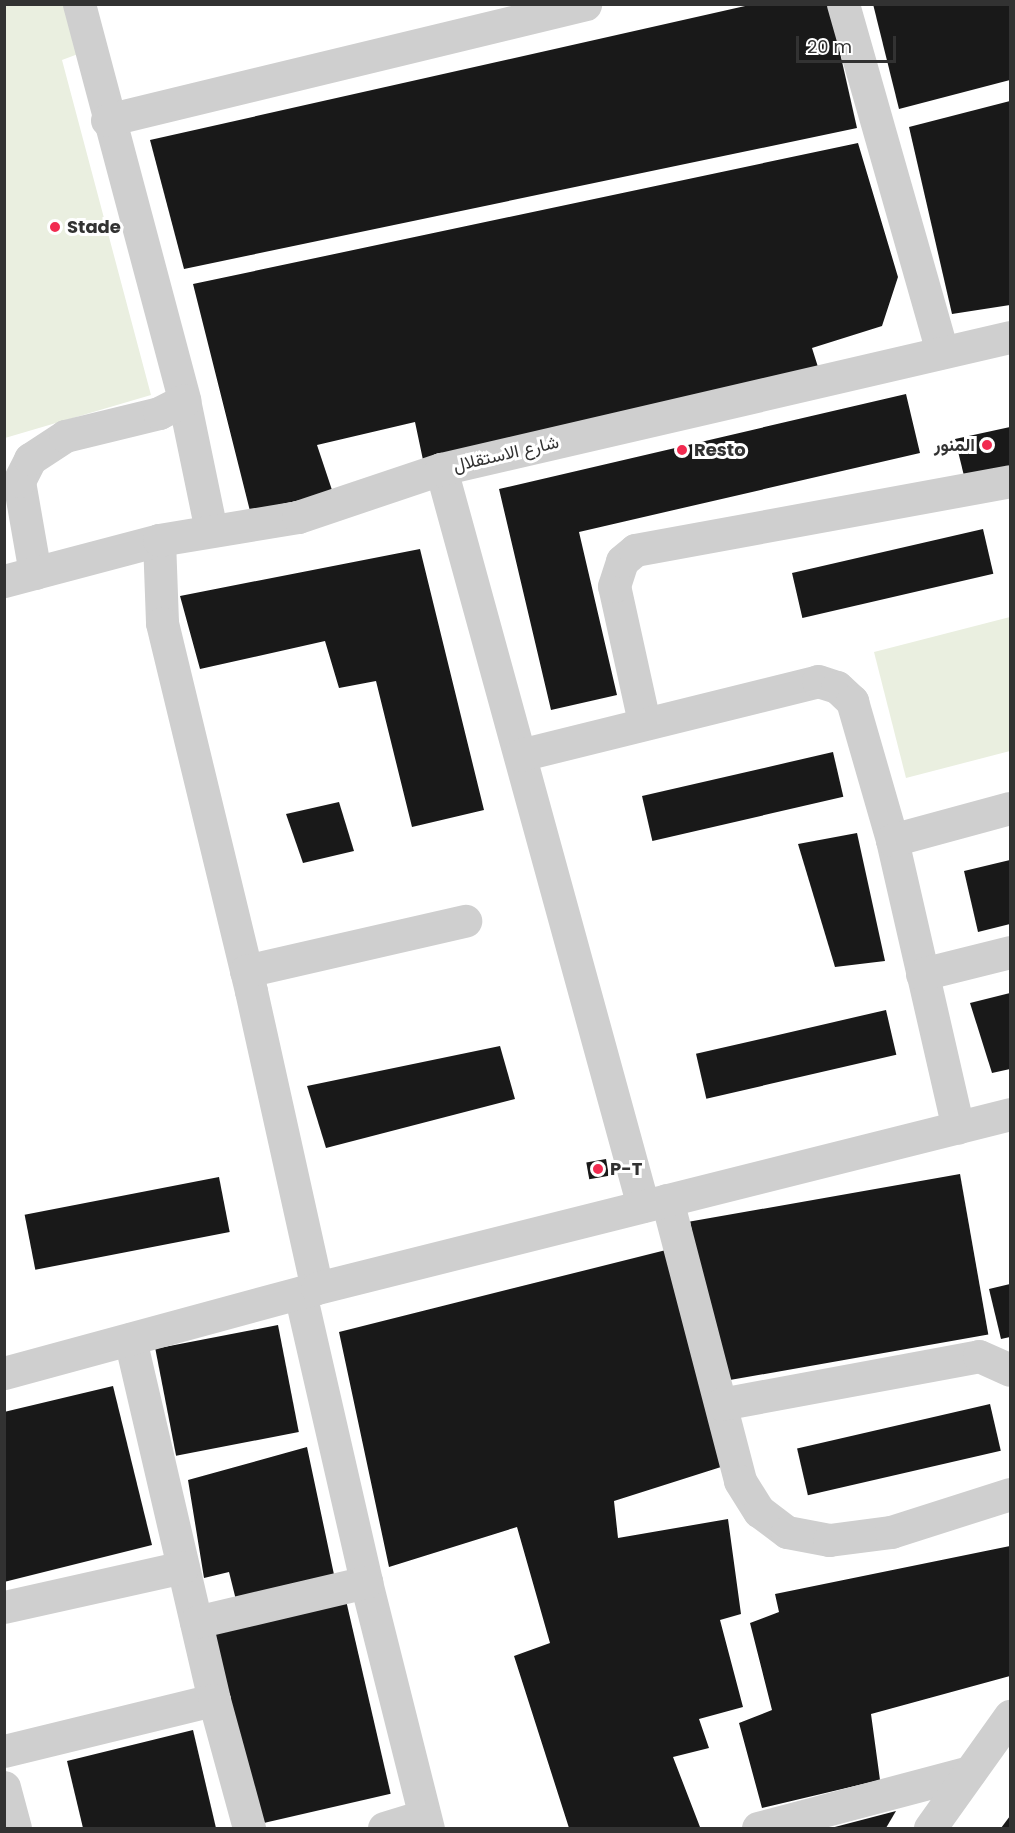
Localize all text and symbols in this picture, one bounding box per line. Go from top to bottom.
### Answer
scale bar [799,24,900,62]
text: 20 m [807,34,852,59]
place label: Stade [67,216,121,238]
marker: Stade [48,220,62,234]
street label: شارع الاستقلال [451,431,561,477]
place label: المنور [934,434,975,456]
marker: المنور [980,438,994,452]
place label: Resto [694,439,746,461]
marker: Resto [675,443,689,457]
place label: P-T [610,1158,642,1180]
marker: P-T [591,1162,605,1176]

